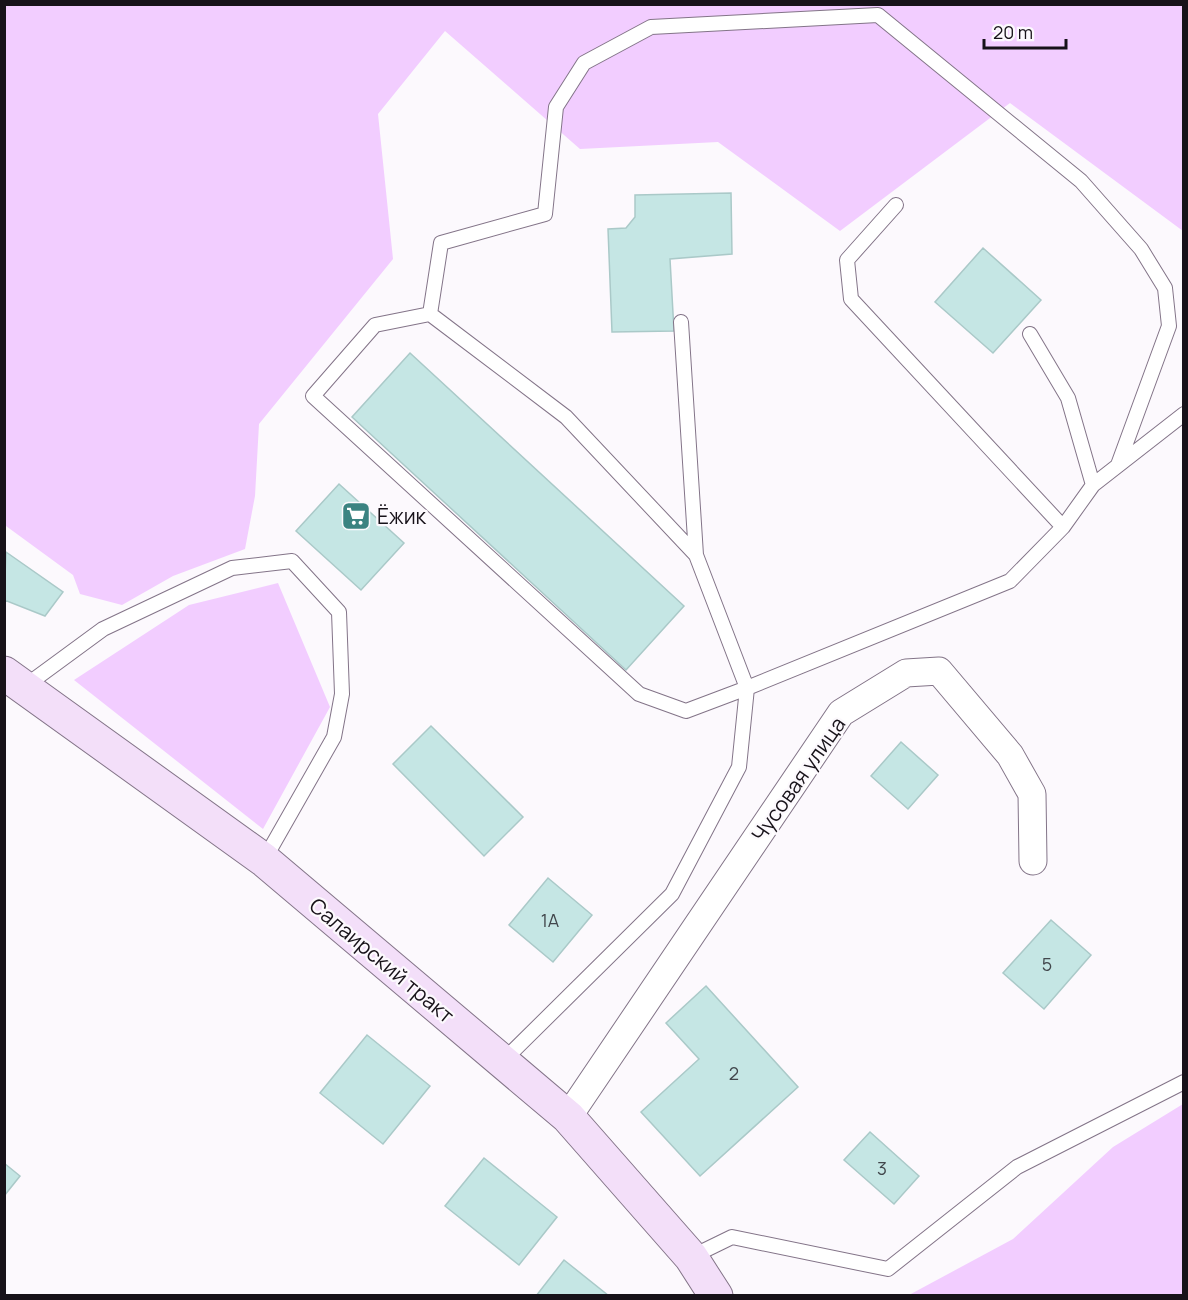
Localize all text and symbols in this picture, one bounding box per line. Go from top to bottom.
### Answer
scale bar [984,12,1066,50]
text: 20 m [993,20,1033,44]
supermarket icon: Ёжик [340,500,372,532]
place label: Ёжик [377,502,427,530]
street label: Чусовая улица [745,711,851,847]
street label: Салаирский тракт [304,891,461,1029]
house number: 1А [541,908,560,932]
house number: 5 [1042,952,1052,976]
house number: 2 [729,1061,739,1085]
house number: 3 [877,1156,887,1180]

